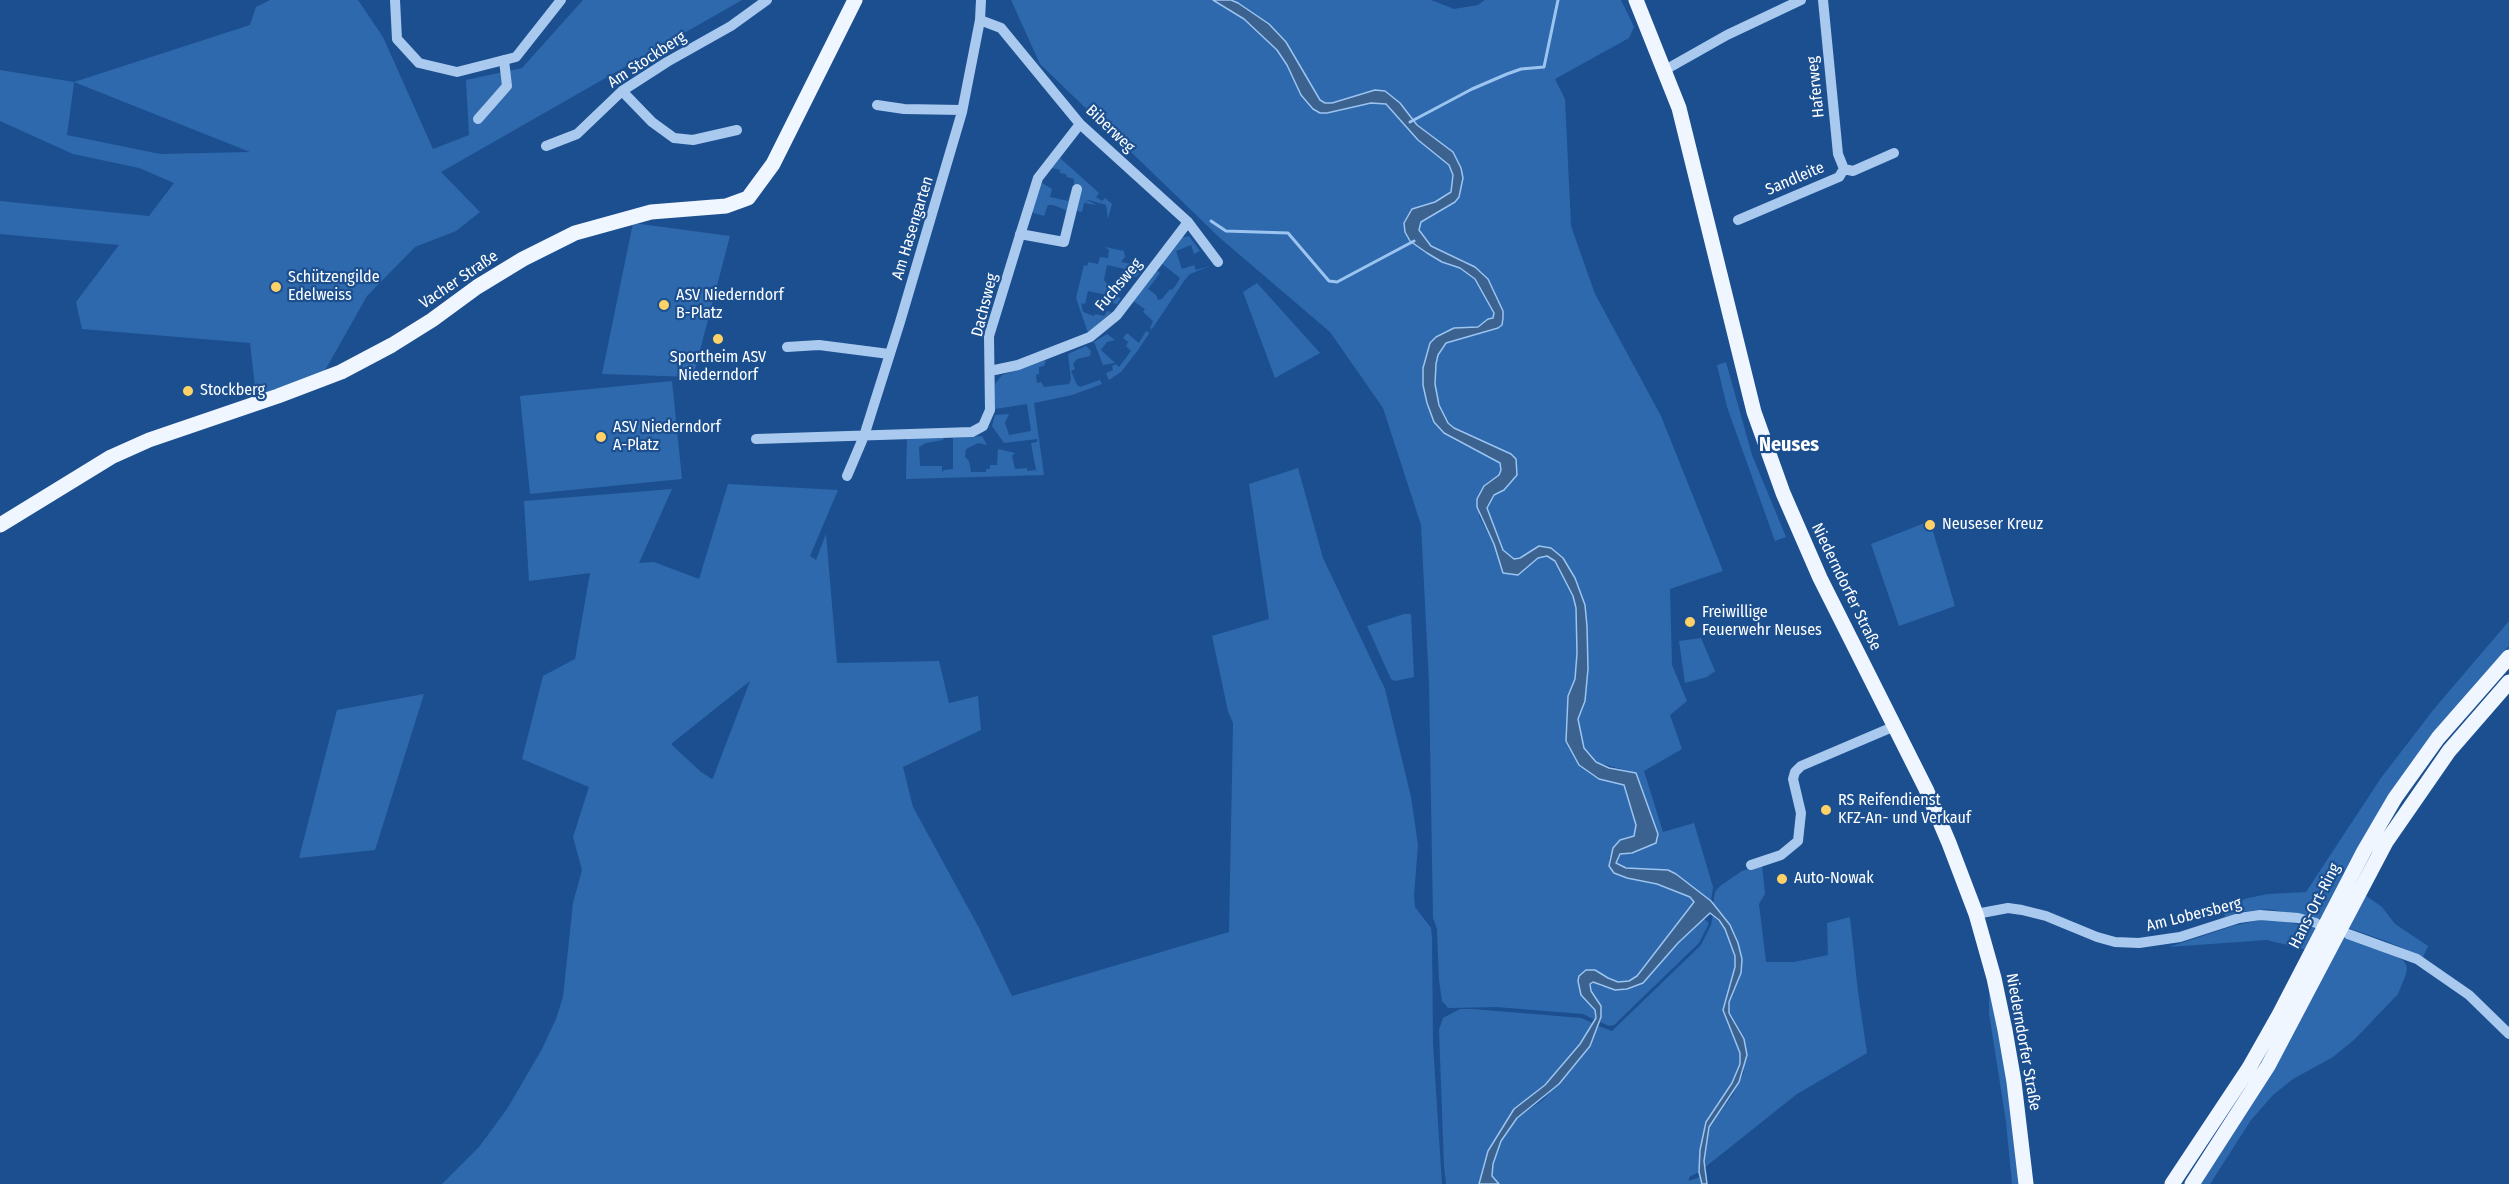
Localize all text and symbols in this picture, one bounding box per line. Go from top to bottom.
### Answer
street label: Am Stockberg [604,28,690,92]
street label: Haferweg [1803,55,1829,119]
street label: Biberweg [1082,101,1138,157]
street label: Sandleite [1763,158,1827,200]
street label: Am Hasengarten [888,174,938,282]
street label: Vacher Straße [416,247,502,313]
street label: Fuchsweg [1091,255,1147,315]
place label: Schützengilde Edelweiss [288,268,380,306]
street label: Dachsweg [968,271,1002,339]
marker: Schützengilde Edelweiss [269,280,283,294]
place label: ASV Niederndorf B-Platz [676,286,784,324]
marker: ASV Niederndorf B-Platz [657,298,671,312]
marker: Sportheim ASV Niederndorf [711,332,725,346]
place label: Sportheim ASV Niederndorf [670,348,766,386]
place label: Stockberg [200,381,265,401]
marker: Stockberg [181,384,195,398]
place label: ASV Niederndorf A-Platz [613,418,721,456]
marker: ASV Niederndorf A-Platz [594,430,608,444]
district label: Neuses [1759,433,1819,457]
place label: Neuseser Kreuz [1942,515,2043,535]
marker: Neuseser Kreuz [1923,518,1937,532]
street label: Niederndorfer Straße [1807,520,1885,654]
place label: Freiwillige Feuerwehr Neuses [1702,603,1822,641]
marker: Freiwillige Feuerwehr Neuses [1683,615,1697,629]
place label: RS Reifendienst KFZ-An- und Verkauf [1838,791,1971,829]
marker: RS Reifendienst KFZ-An- und Verkauf [1819,803,1833,817]
street label: Hans-Ort-Ring [2285,860,2345,952]
place label: Auto-Nowak [1794,869,1874,889]
marker: Auto-Nowak [1775,872,1789,886]
street label: Am Lobersberg [2144,894,2244,936]
street label: Niederndorfer Straße [2001,972,2045,1112]

